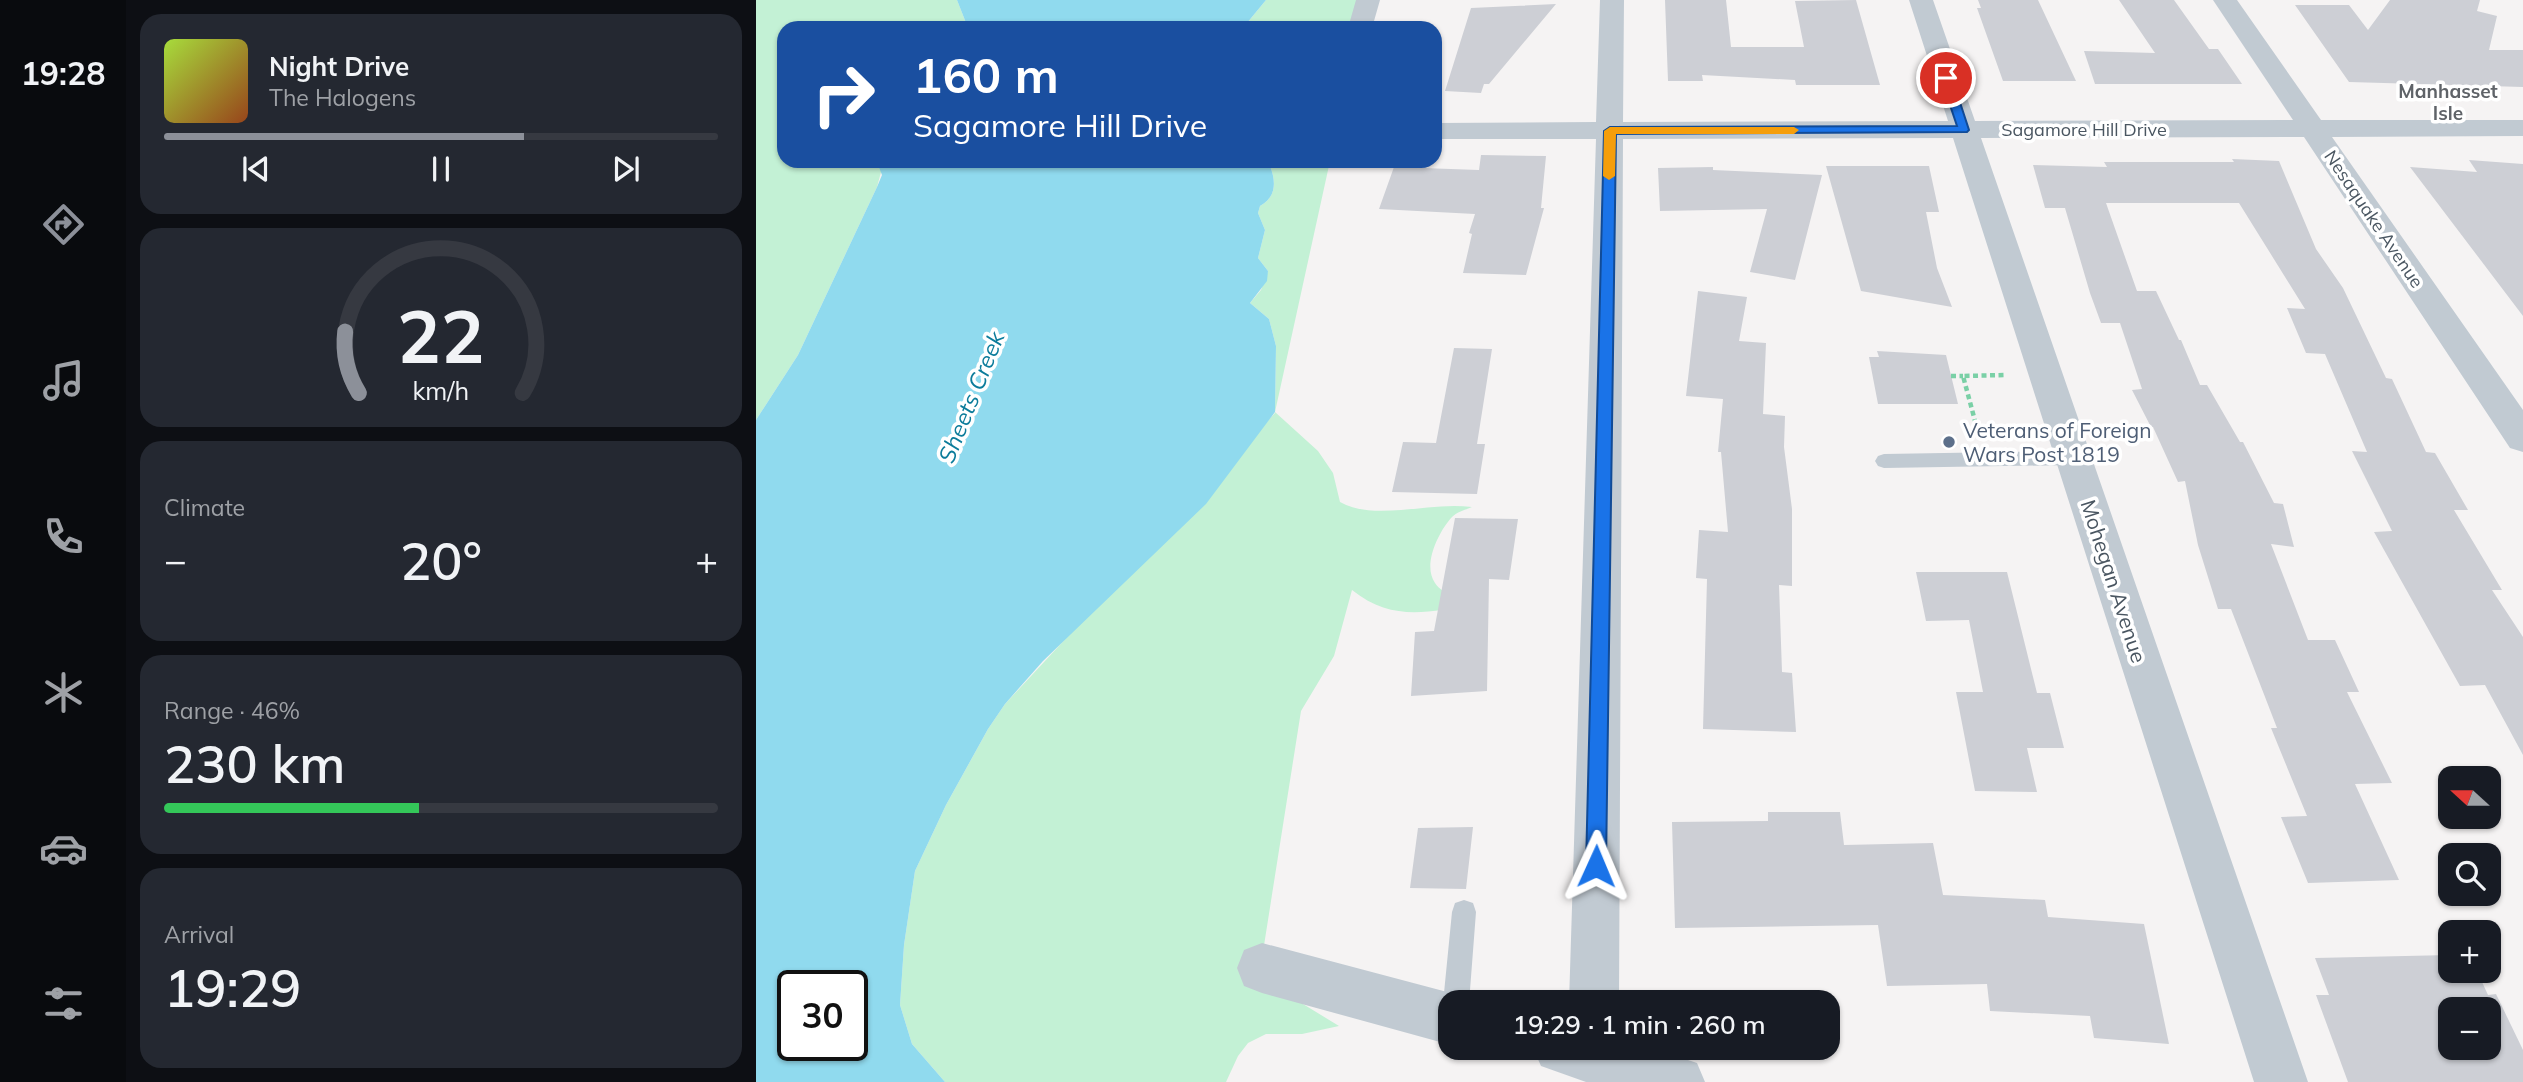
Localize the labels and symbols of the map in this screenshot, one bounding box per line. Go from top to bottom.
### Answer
pin [1916,48,1976,108]
district label: Manhasset Isle [2398,79,2498,125]
street label: Sagamore Hill Drive [2001,118,2167,141]
street label: Nesaquake Avenue [2319,146,2429,292]
water label: Sheets Creek [932,326,1011,467]
place label: Veterans of Foreign Wars Post 1819 [1963,417,2152,467]
marker: Veterans of Foreign Wars Post 1819 [1941,434,1957,450]
street label: Mohegan Avenue [2075,496,2153,666]
north arrow [2438,766,2501,830]
position arrow [1559,829,1633,903]
speed limit sign: 30 [777,970,868,1061]

